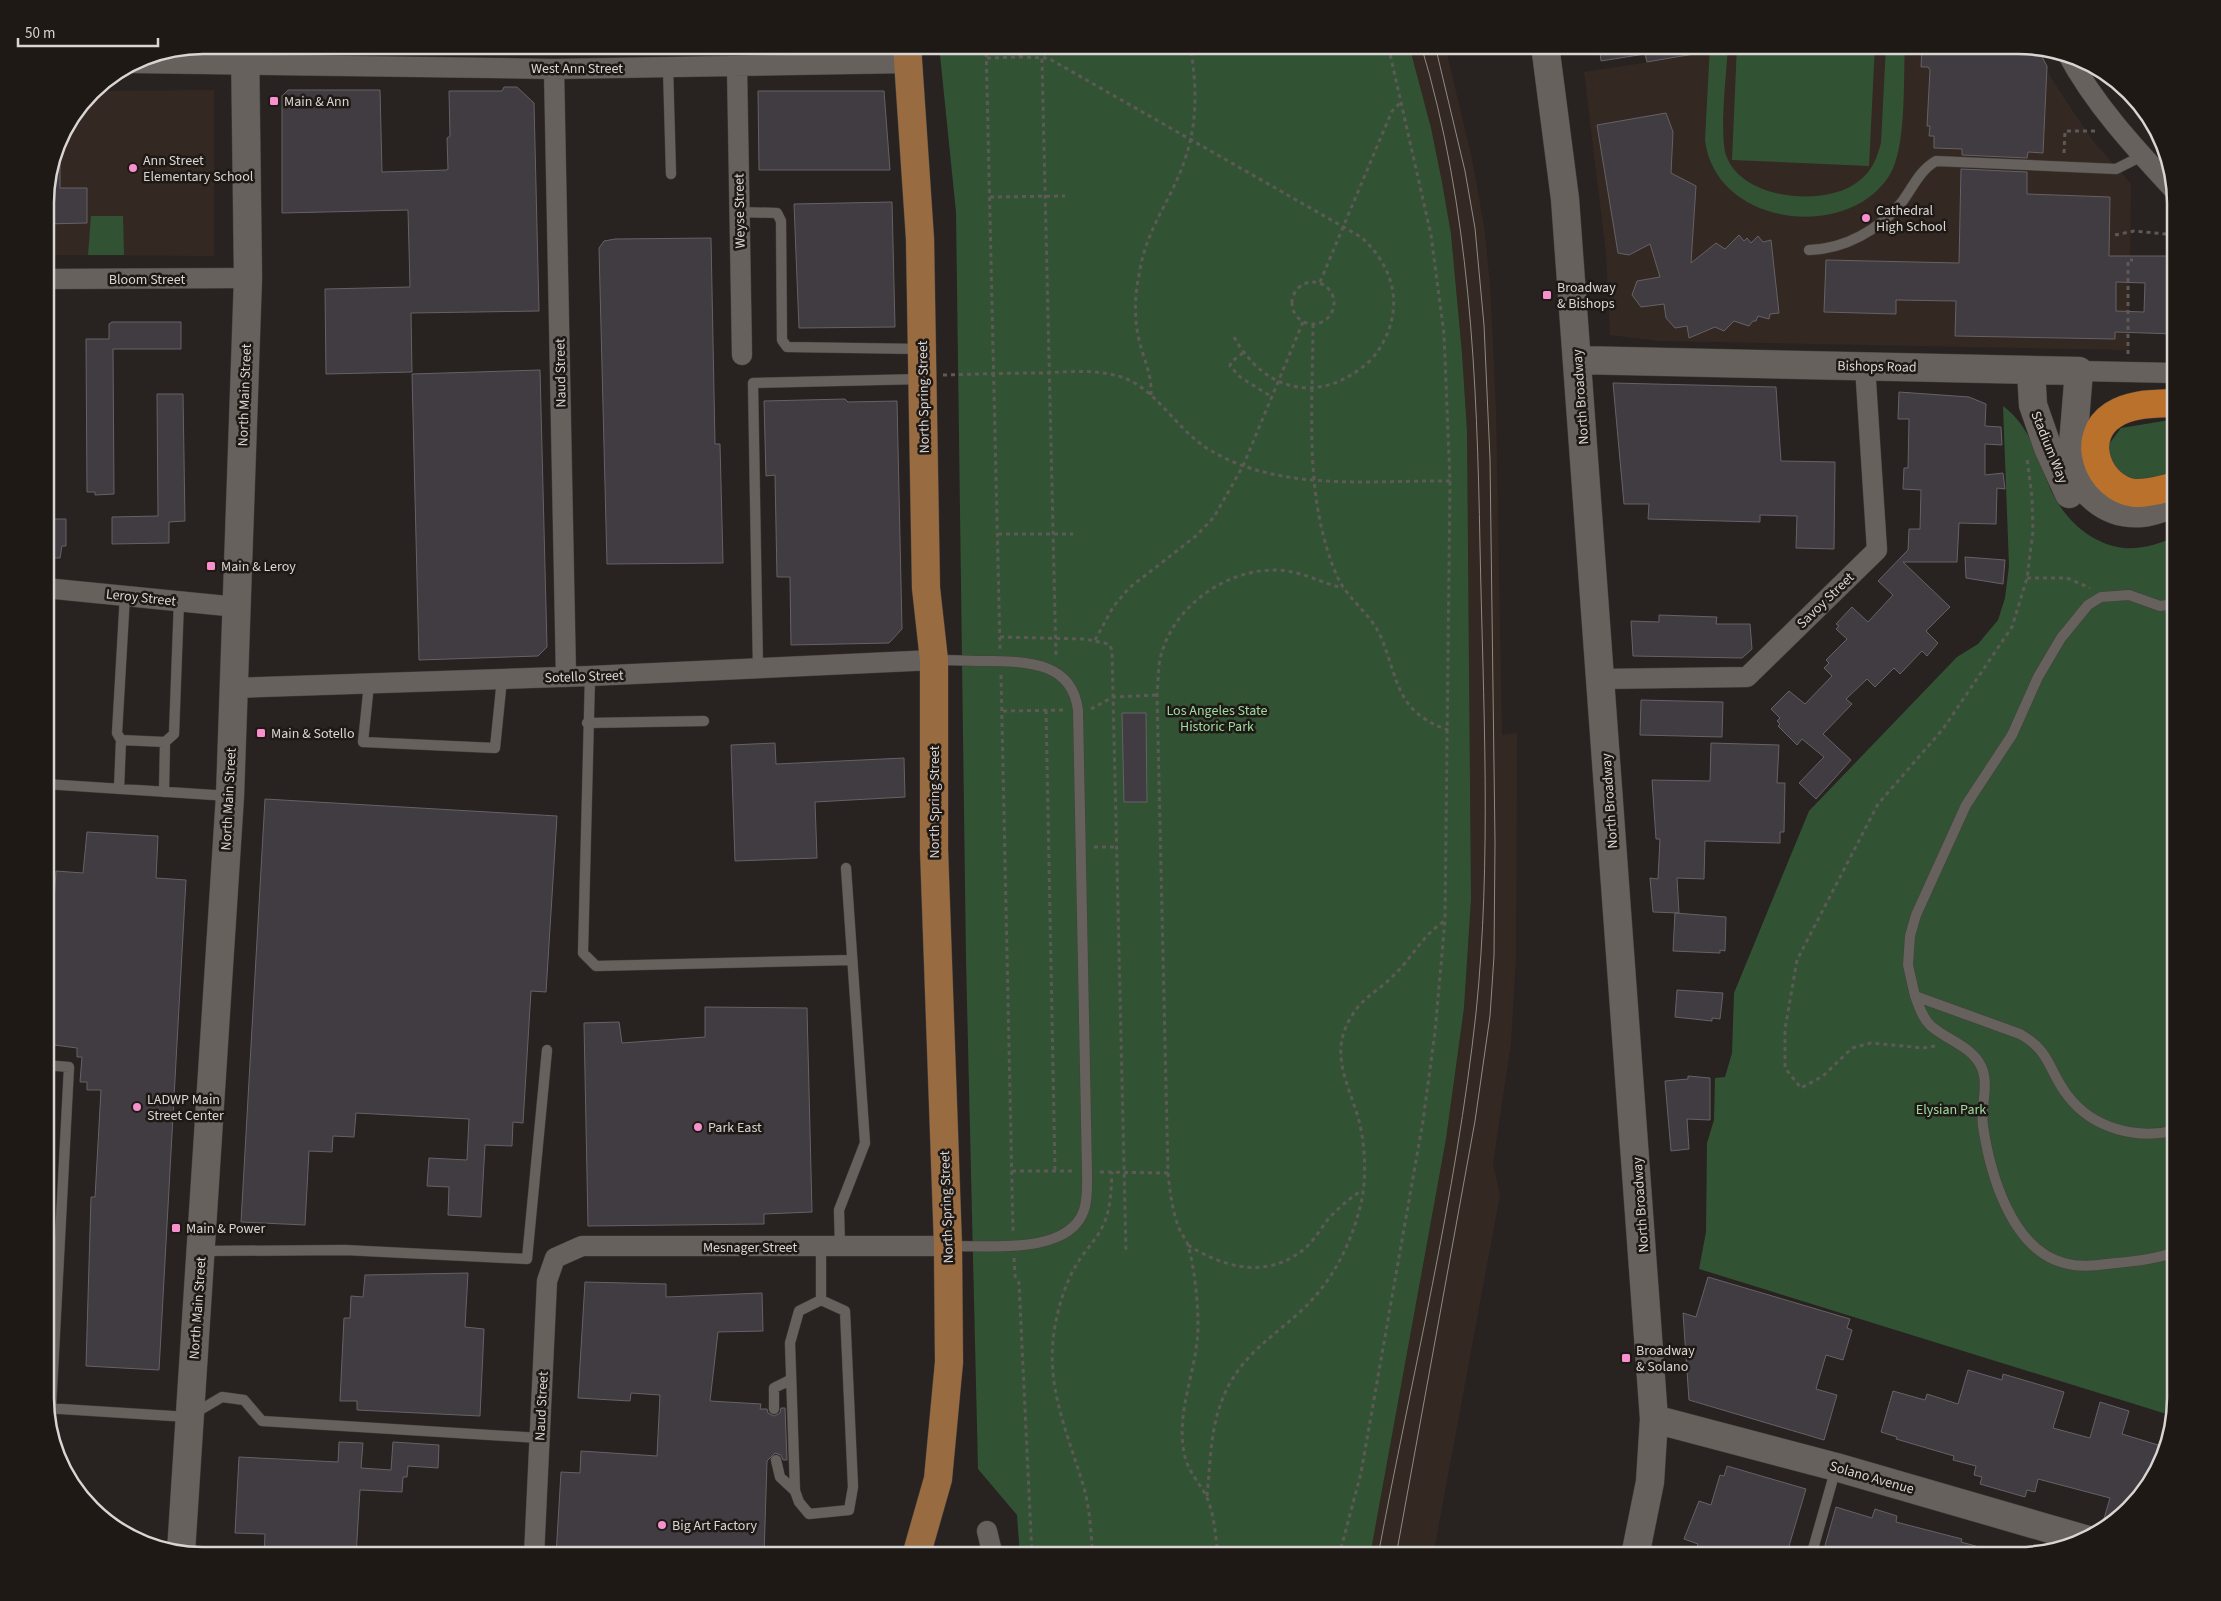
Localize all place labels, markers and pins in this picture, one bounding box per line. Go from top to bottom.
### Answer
place label: Main & Ann [284,92,349,112]
marker: Main & Ann [268,95,280,107]
place label: Ann Street Elementary School [143,151,254,187]
marker: Ann Street Elementary School [127,162,139,174]
place label: Cathedral High School [1876,201,1947,237]
marker: Cathedral High School [1860,212,1872,224]
place label: Broadway & Bishops [1557,278,1616,314]
marker: Broadway & Bishops [1541,289,1553,301]
place label: Main & Leroy [221,557,296,577]
marker: Main & Leroy [205,560,217,572]
place label: Main & Sotello [271,724,355,744]
marker: Main & Sotello [255,727,267,739]
place label: LADWP Main Street Center [147,1090,224,1126]
marker: LADWP Main Street Center [131,1101,143,1113]
place label: Park East [708,1118,762,1138]
marker: Park East [692,1121,704,1133]
place label: Main & Power [186,1219,266,1239]
marker: Main & Power [170,1222,182,1234]
place label: Broadway & Solano [1636,1341,1695,1377]
marker: Broadway & Solano [1620,1352,1632,1364]
place label: Big Art Factory [672,1516,758,1536]
marker: Big Art Factory [656,1519,668,1531]

